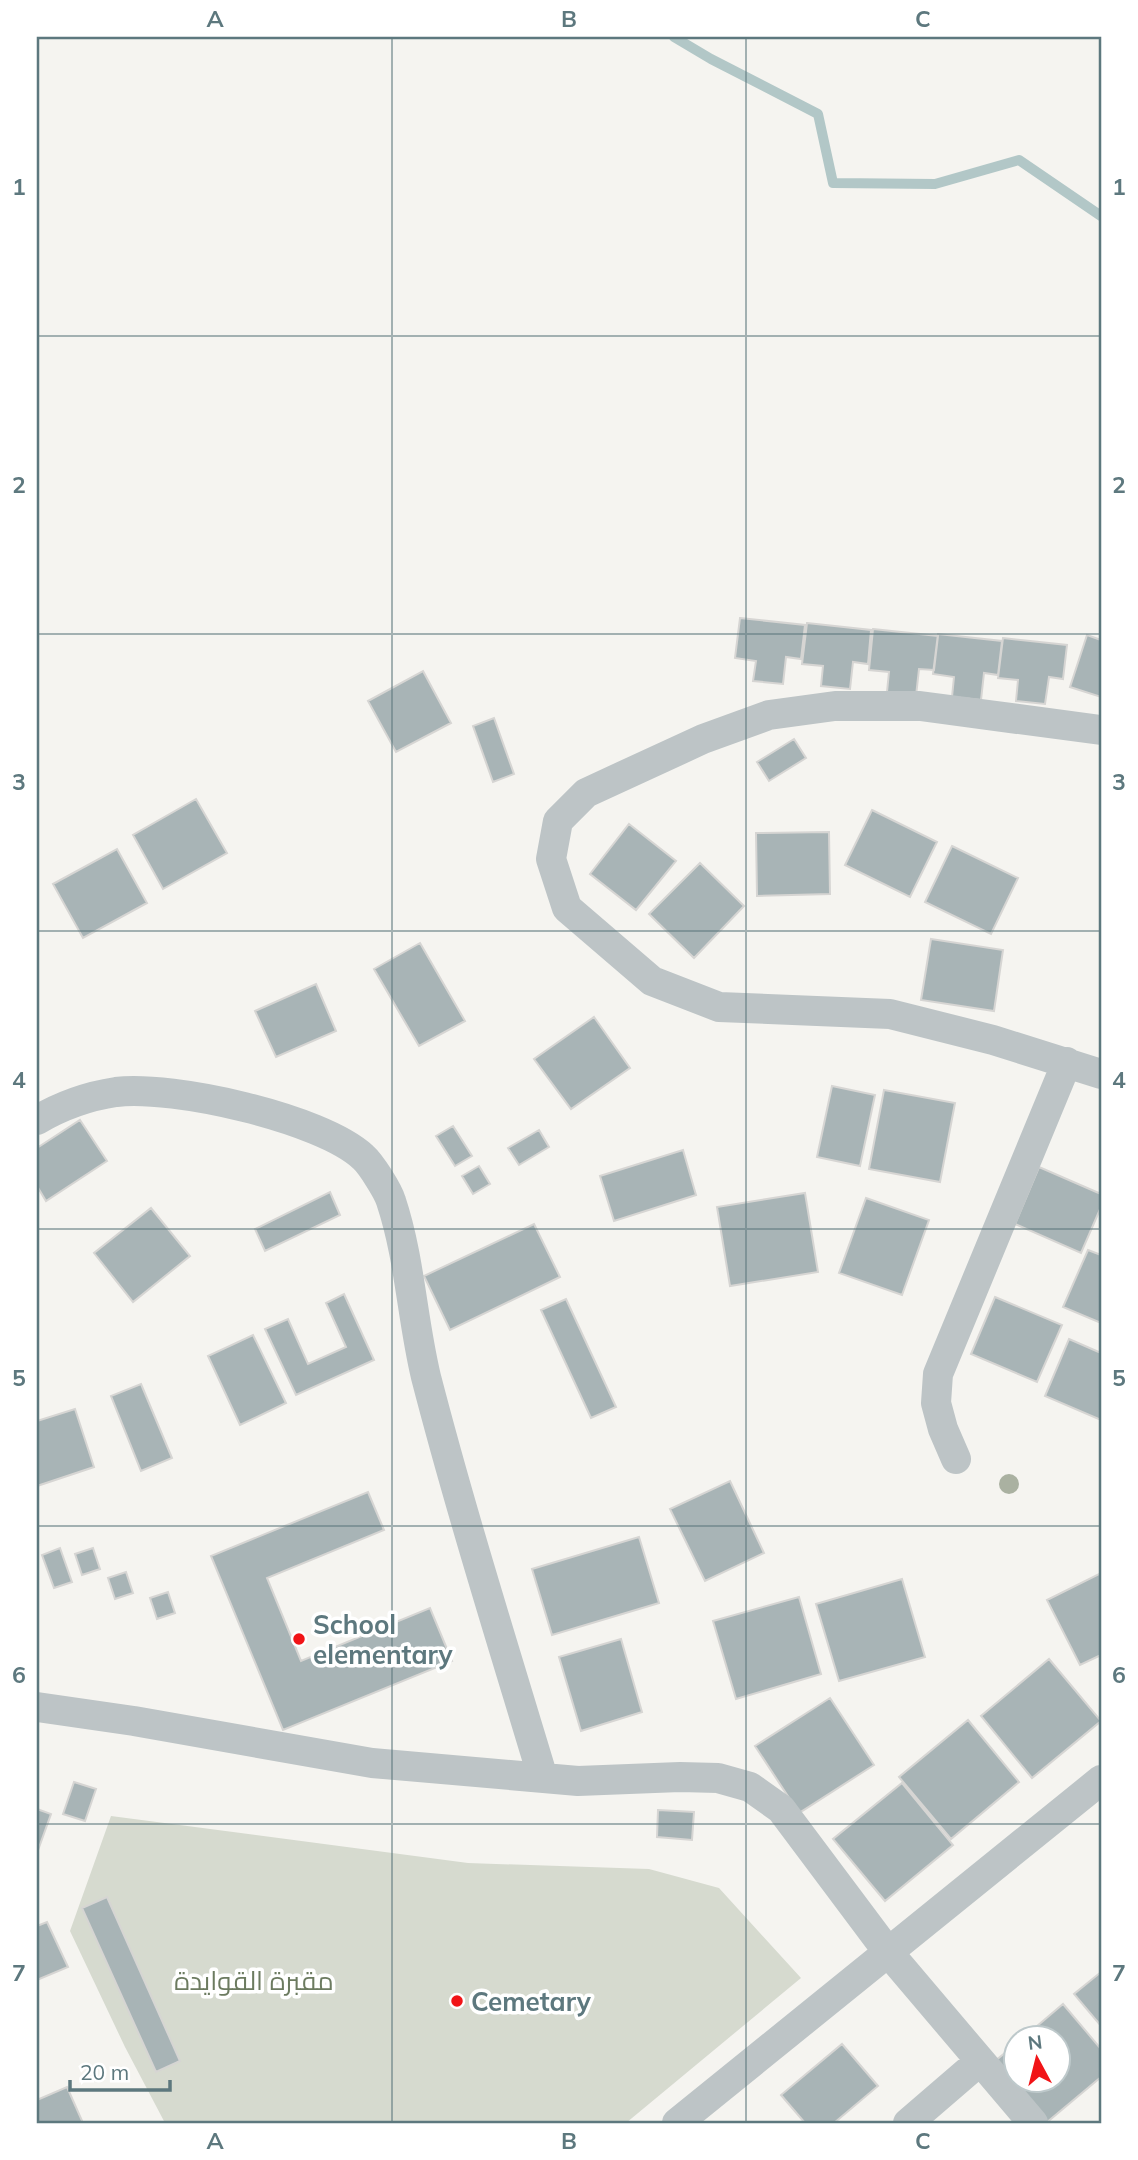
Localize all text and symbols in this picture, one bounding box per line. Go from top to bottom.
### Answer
text: A [206,4,224,33]
text: B [561,4,577,33]
text: C [915,4,931,33]
text: 1 [12,172,26,201]
text: 1 [1112,172,1126,201]
text: 2 [12,470,26,499]
text: 2 [1112,470,1126,499]
text: 3 [12,767,26,796]
text: 3 [1112,767,1126,796]
text: 4 [12,1065,26,1094]
text: 4 [1112,1065,1126,1094]
text: 5 [12,1363,26,1392]
text: 5 [1112,1363,1126,1392]
place label: School elementary [313,1608,454,1671]
marker: School elementary [291,1631,307,1647]
text: 6 [12,1660,26,1689]
text: 6 [1112,1660,1126,1689]
text: 7 [12,1958,26,1987]
text: 7 [1112,1958,1126,1987]
park label: مقبرة القوايدة [174,1964,334,1997]
place label: Cemetary [471,1985,592,2018]
marker: Cemetary [449,1993,465,2009]
north arrow [1002,2024,1072,2094]
text: N [1026,2029,1044,2055]
scale bar [70,2048,170,2092]
text: 20 m [80,2059,129,2085]
text: A [206,2126,224,2155]
text: B [561,2126,577,2155]
text: C [915,2126,931,2155]

